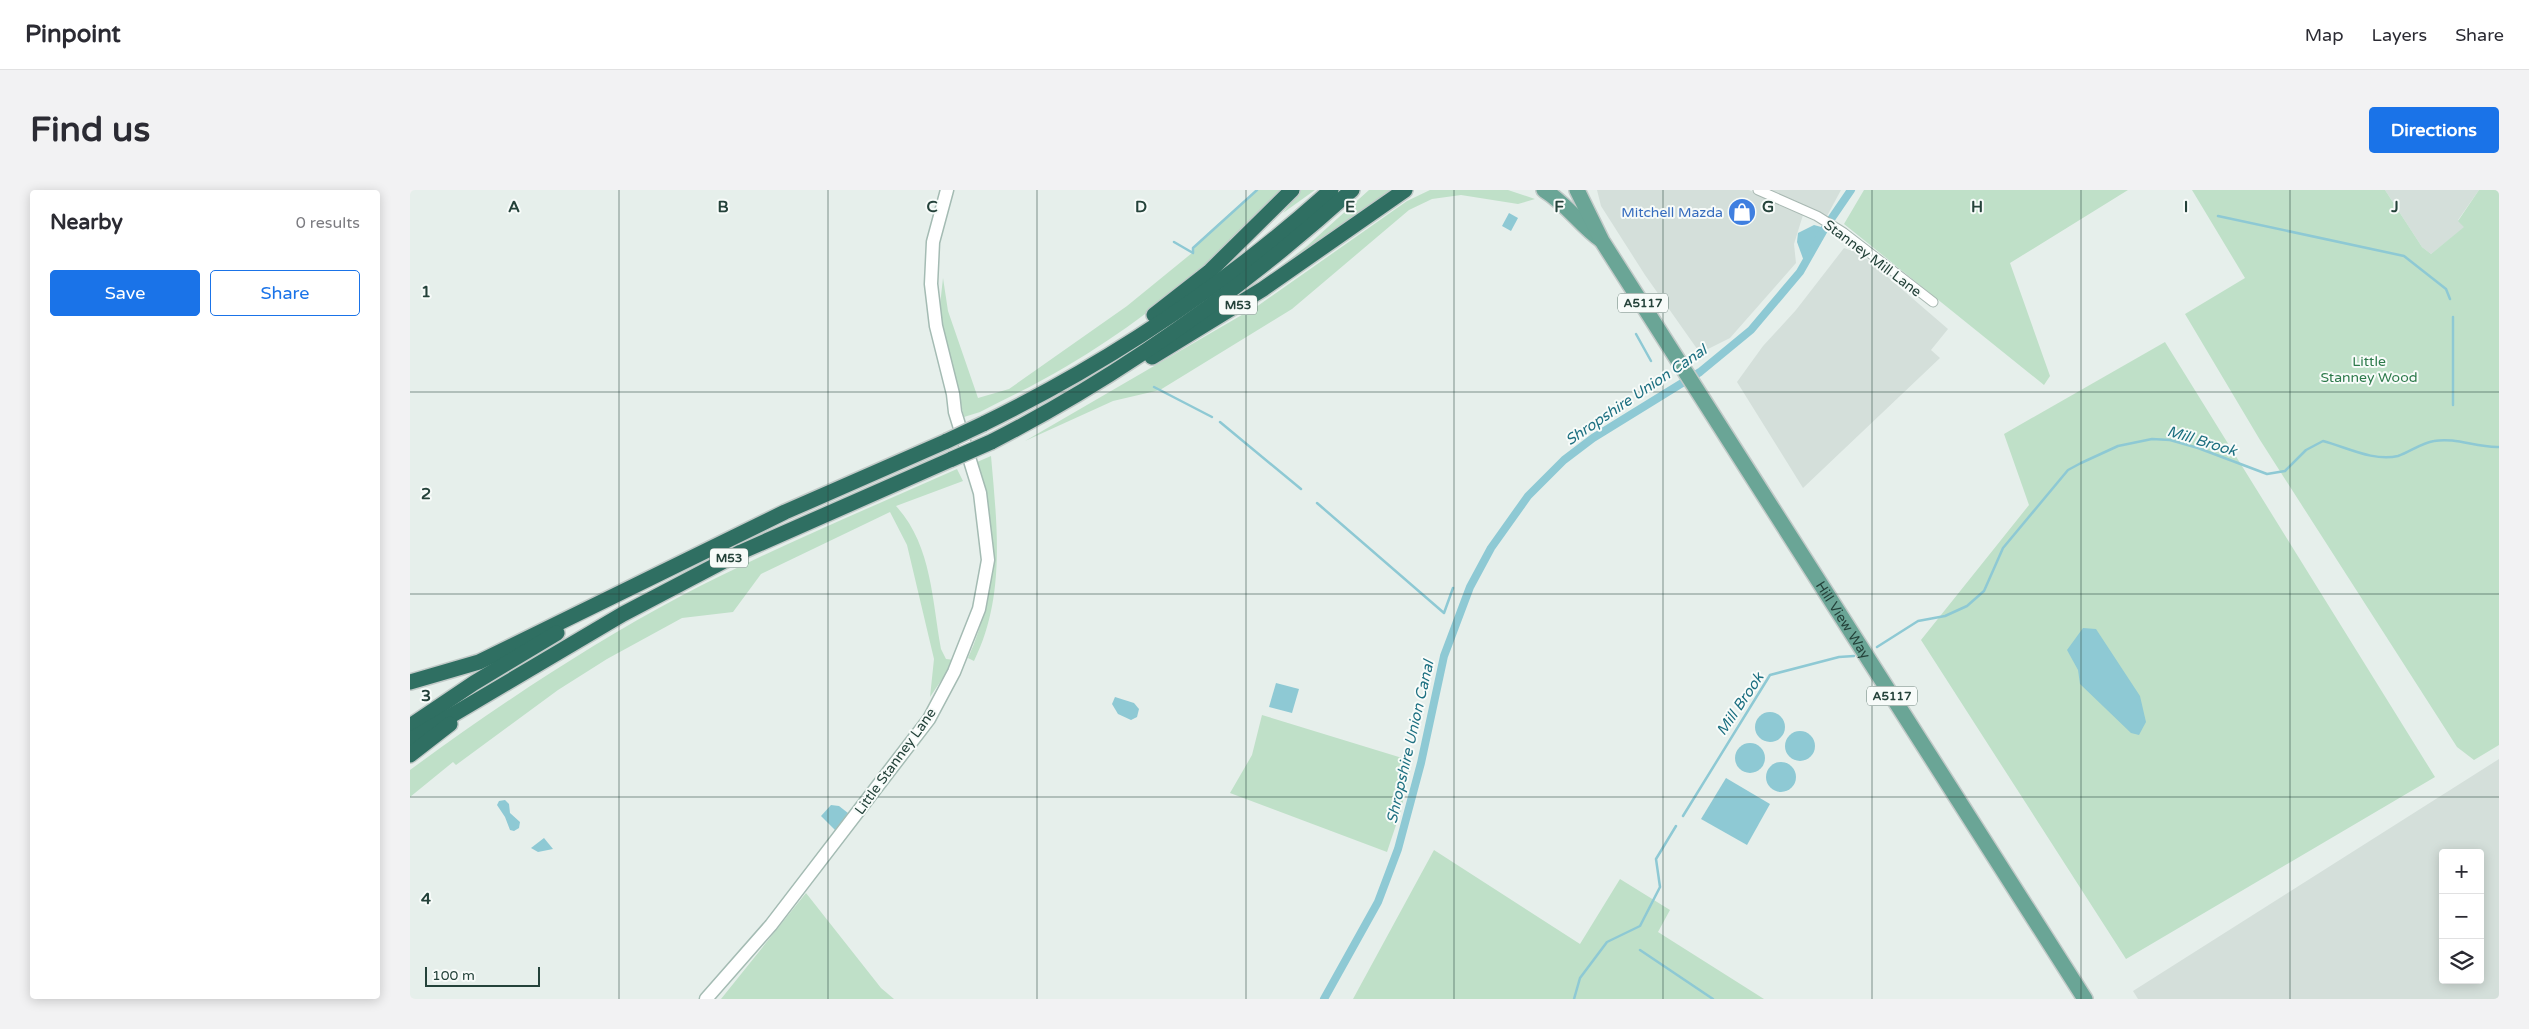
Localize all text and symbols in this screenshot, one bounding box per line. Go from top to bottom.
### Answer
text: Pinpoint [25,20,121,49]
text: Map [2305,24,2344,46]
text: Layers [2372,24,2427,46]
text: Share [2455,24,2504,46]
button: Directions [2369,107,2499,153]
text: Find us [30,109,150,151]
text: A [508,197,520,217]
text: B [717,197,729,217]
text: C [926,197,938,217]
text: D [1135,197,1147,217]
text: E [1345,197,1355,217]
text: F [1554,197,1564,217]
shop icon: Mitchell Mazda [1727,197,1757,227]
text: G [1762,197,1774,217]
text: H [1971,197,1983,217]
text: I [2184,197,2188,217]
text: J [2390,197,2399,217]
place label: Mitchell Mazda [1621,204,1723,221]
text: Nearby [50,210,123,235]
text: 0 results [296,213,360,233]
street label: Stanney Mill Lane [1821,216,1925,301]
button: Save [50,270,200,316]
button: Share [210,270,360,316]
text: 1 [421,282,431,302]
road number: A5117 [1618,294,1668,312]
road number: M53 [1219,296,1257,314]
water label: Shropshire Union Canal [1562,340,1712,449]
park label: Little Stanney Wood [2321,353,2417,386]
water label: Mill Brook [2165,422,2241,461]
text: 2 [421,484,431,504]
road number: M53 [710,548,748,568]
street label: Hill View Way [1812,578,1874,663]
water label: Shropshire Union Canal [1382,657,1438,825]
water label: Mill Brook [1712,668,1769,739]
text: 3 [421,686,431,706]
road number: A5117 [1867,686,1917,706]
street label: Little Stanney Lane [851,705,940,818]
map controls [2439,849,2484,984]
button: + [2439,849,2484,894]
text: 4 [421,889,431,909]
button: − [2439,894,2484,939]
button: layers [2439,939,2484,984]
scale bar [425,964,540,987]
text: 100 m [432,967,475,984]

